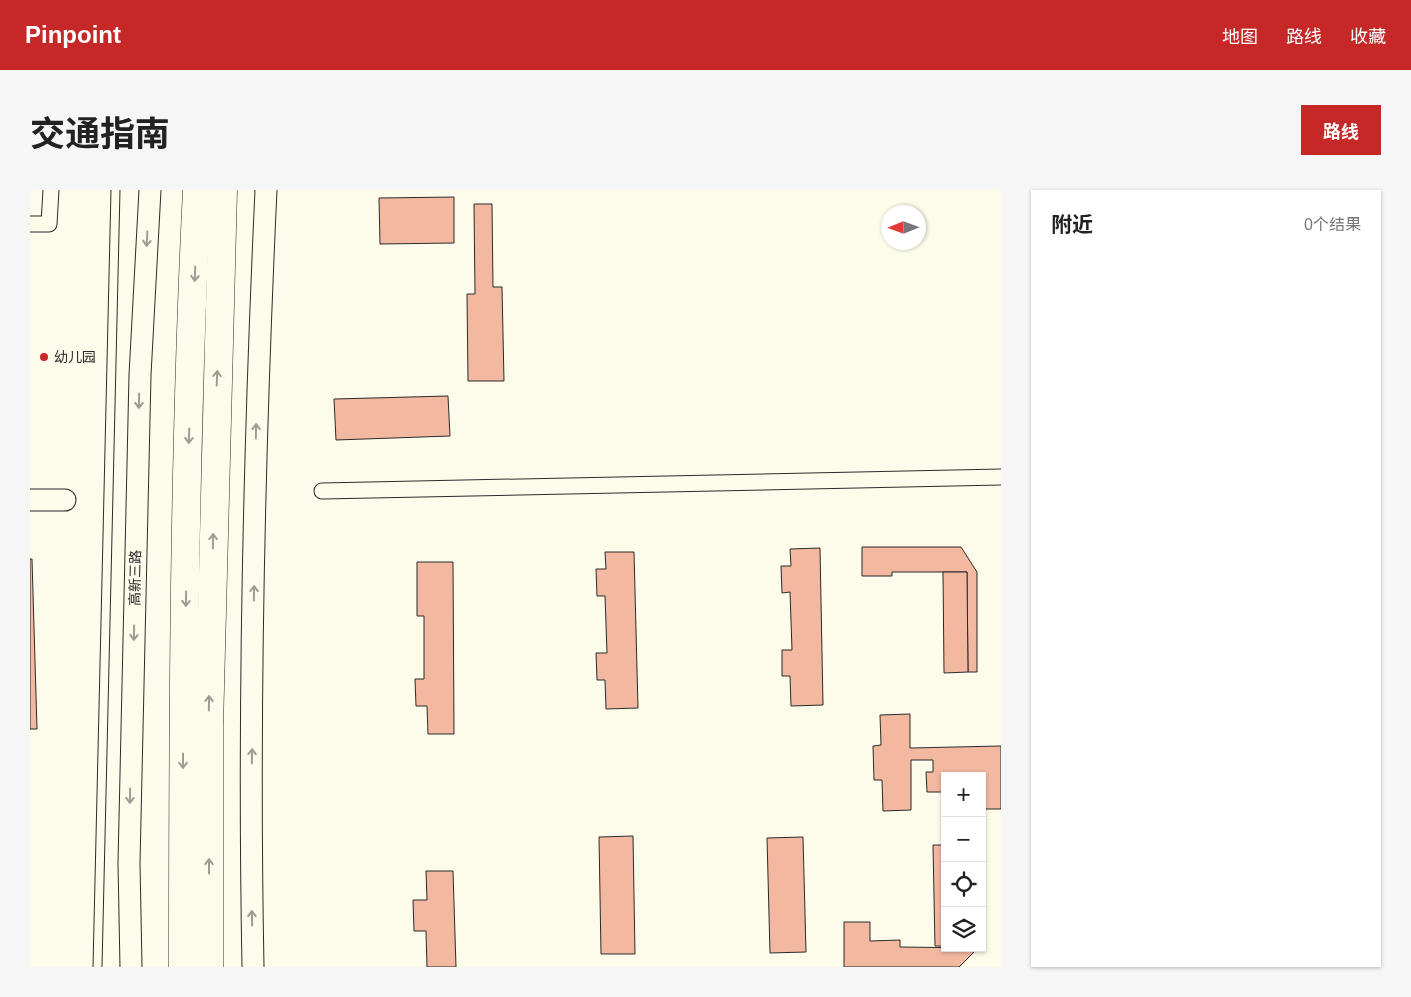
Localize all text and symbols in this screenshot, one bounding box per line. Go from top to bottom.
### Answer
text: Pinpoint [25,21,121,48]
text: 地图 [1222,27,1258,47]
text: 路线 [1286,27,1322,47]
text: 收藏 [1350,27,1386,47]
button: 路线 [1301,105,1381,155]
text: 交通指南 [30,114,170,153]
north arrow [881,205,926,250]
text: 附近 [1051,213,1093,236]
text: 0个结果 [1304,216,1361,233]
one-way arrow [142,230,151,246]
one-way arrow [190,265,199,281]
place label: 幼儿园 [54,349,96,365]
marker: 幼儿园 [38,351,50,363]
one-way arrow [212,371,222,387]
one-way arrow [134,392,144,409]
one-way arrow [251,423,261,440]
one-way arrow [184,428,194,444]
one-way arrow [208,533,217,549]
street label: 高新三路 [127,550,143,606]
one-way arrow [249,586,259,602]
one-way arrow [181,590,191,606]
one-way arrow [129,625,139,641]
one-way arrow [204,696,214,712]
one-way arrow [247,748,257,764]
one-way arrow [178,752,188,769]
map controls [941,772,986,952]
button: + [941,772,986,817]
one-way arrow [126,788,135,804]
button: − [941,817,986,862]
one-way arrow [204,858,214,874]
button: locate [941,862,986,907]
button: layers [941,907,986,952]
one-way arrow [247,911,257,927]

